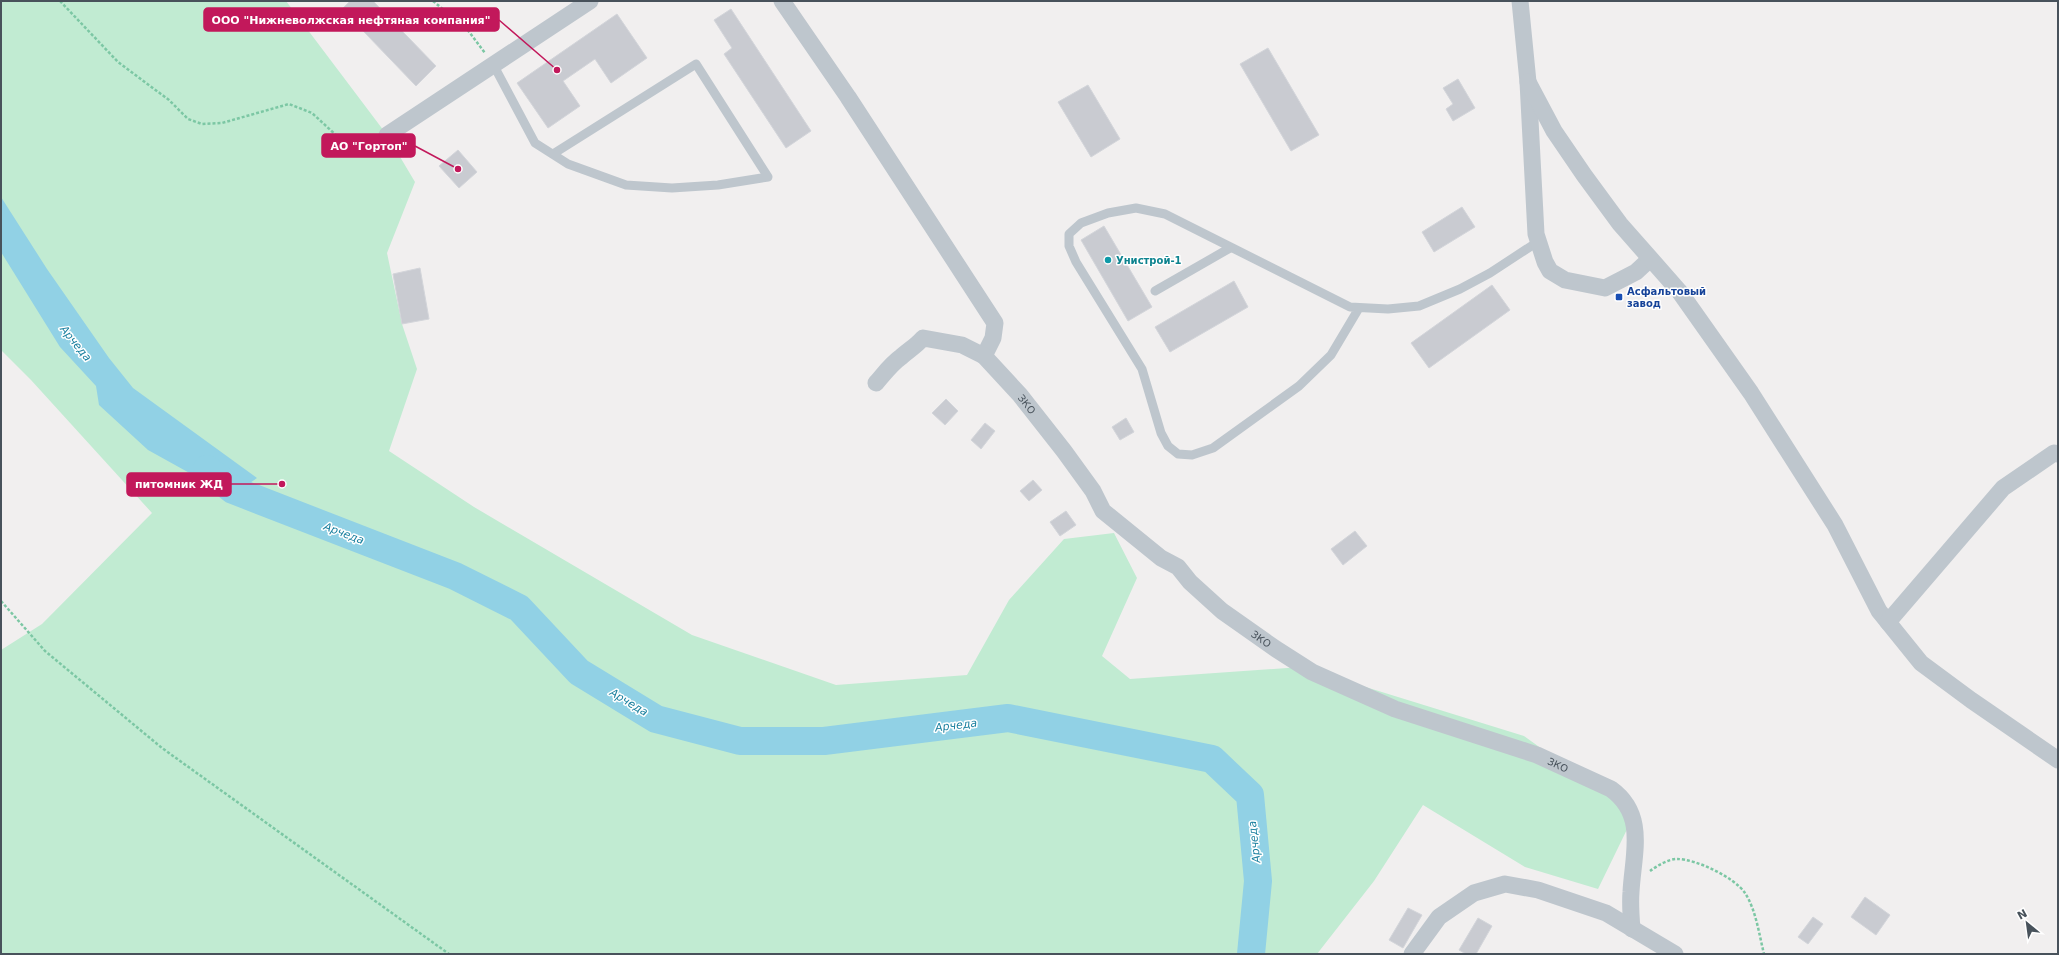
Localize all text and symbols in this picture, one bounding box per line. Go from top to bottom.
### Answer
callout: ООО "Нижневолжская нефтяная компания" [204,8,499,31]
text: ООО "Нижневолжская нефтяная компания" [212,14,490,27]
callout: АО "Гортоп" [322,134,415,157]
text: АО "Гортоп" [330,140,408,153]
marker: Унистрой-1 [1103,255,1113,265]
place label: Унистрой-1 [1116,255,1182,266]
place label: Асфальтовый завод [1627,286,1706,309]
marker: Асфальтовый завод [1614,292,1624,302]
water label: Арчеда [57,322,94,364]
street label: ЗКО [1016,392,1038,416]
callout: питомник ЖД [127,473,231,496]
text: питомник ЖД [135,478,223,491]
water label: Арчеда [321,519,366,547]
street label: ЗКО [1249,628,1273,650]
water label: Арчеда [606,685,650,719]
water label: Арчеда [933,716,978,735]
street label: ЗКО [1546,756,1570,775]
water label: Арчеда [1246,820,1263,865]
north arrow [2007,903,2047,943]
text: N [2015,907,2030,923]

